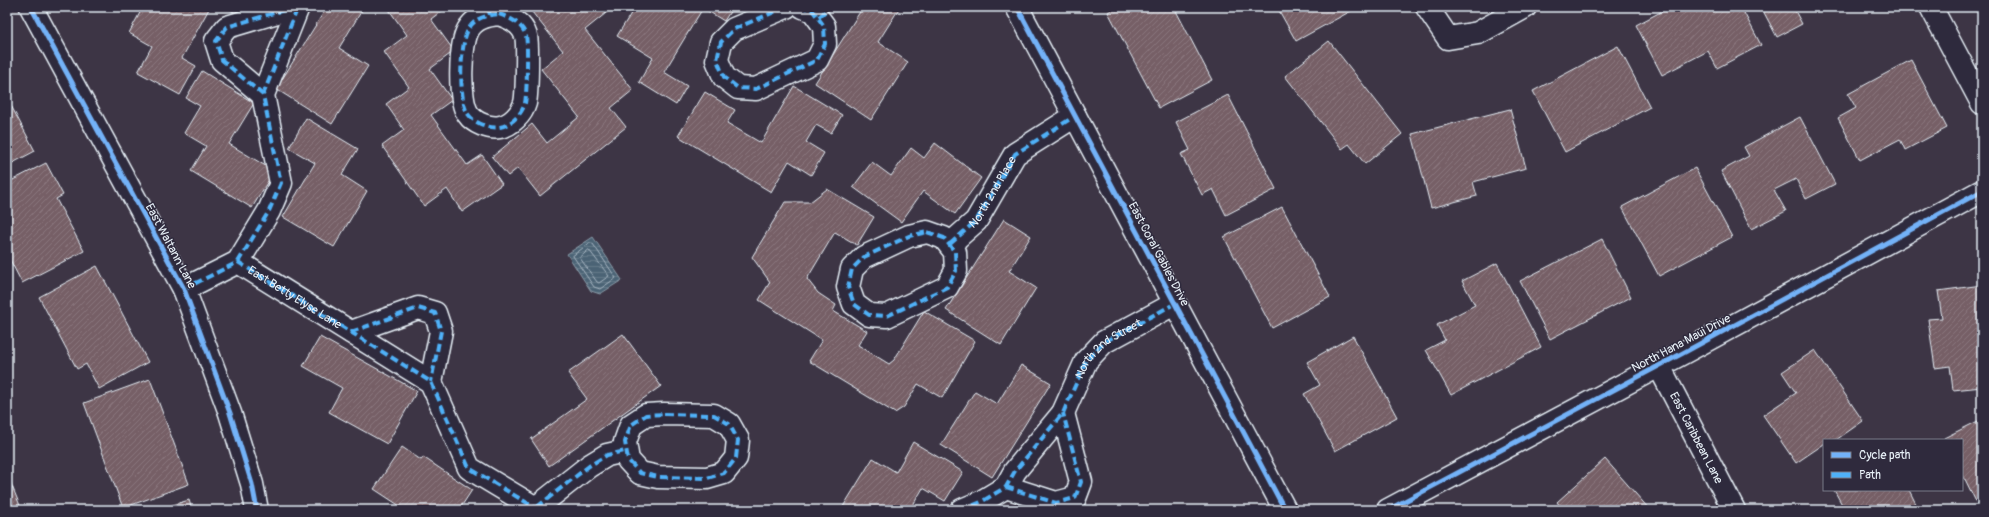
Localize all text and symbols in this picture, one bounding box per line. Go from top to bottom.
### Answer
street label: North 2nd Place [966,154,1020,232]
street label: East Coral Gables Drive [1125,200,1192,309]
street label: East Waltann Lane [142,201,199,291]
street label: East Betty Elyse Lane [245,263,344,333]
street label: North Hana Maui Drive [1629,311,1733,376]
street label: North 2nd Street [1072,316,1145,381]
street label: East Caribbean Lane [1666,390,1726,486]
legend [1823,439,1963,491]
text: Cycle path [1859,448,1911,463]
text: Path [1859,468,1881,483]

